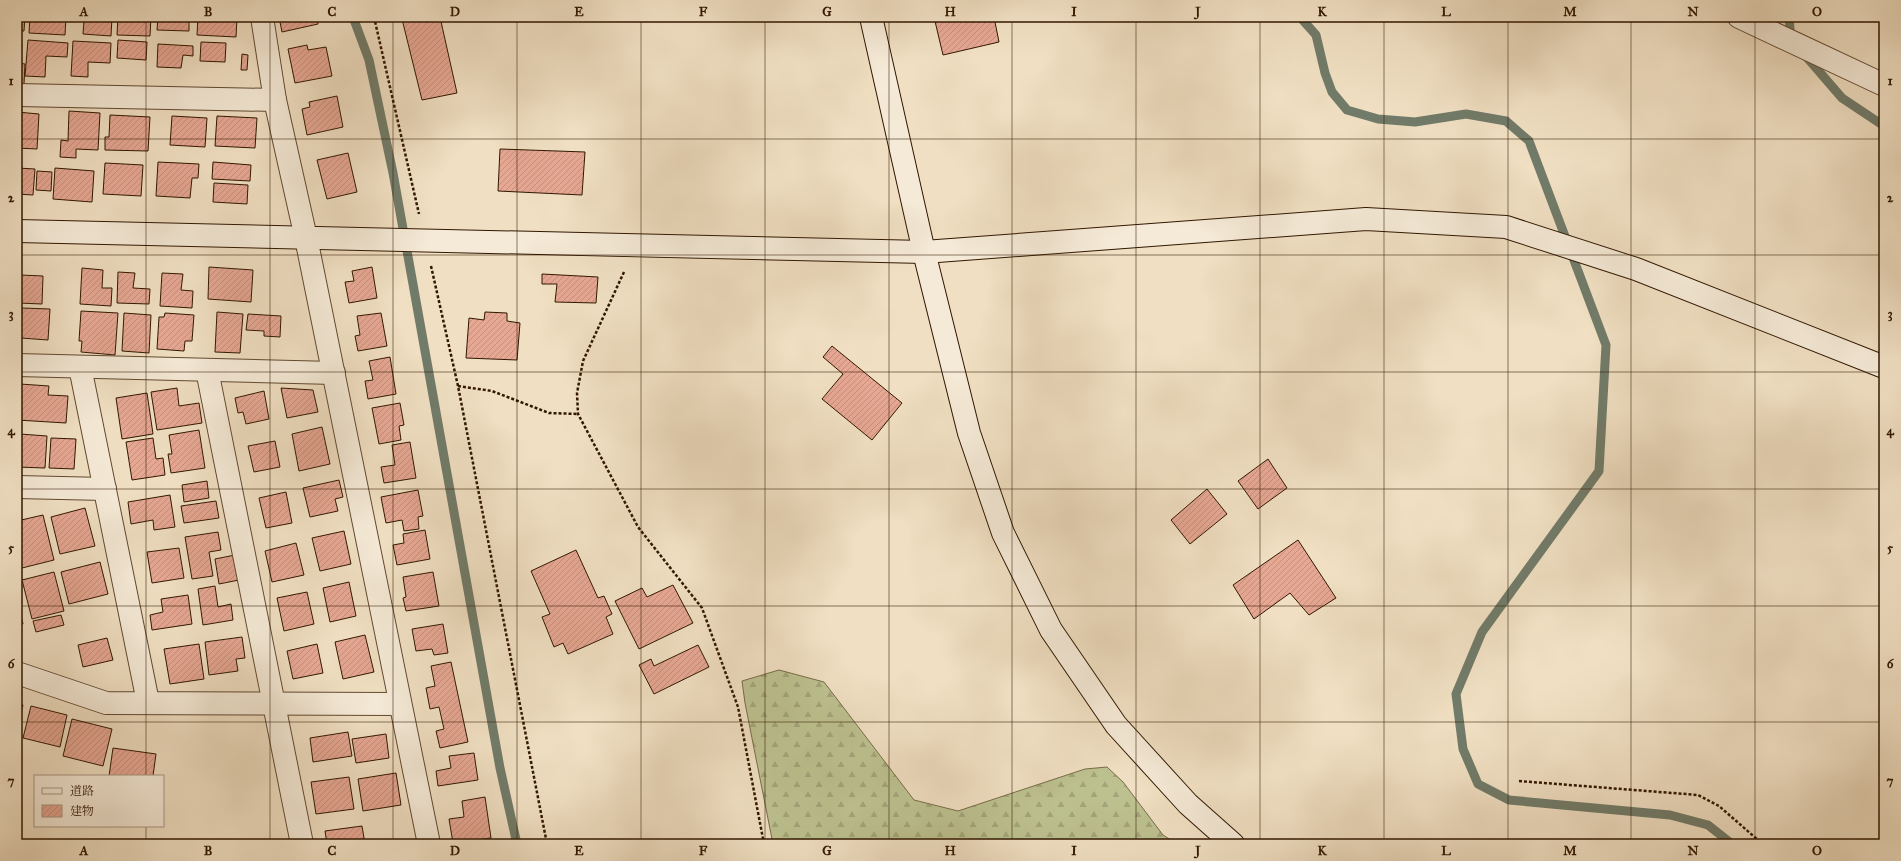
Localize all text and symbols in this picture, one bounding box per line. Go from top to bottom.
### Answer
text: A [79,4,89,20]
text: B [204,4,213,20]
text: C [328,4,337,20]
text: D [450,4,460,20]
text: E [574,4,584,20]
text: F [699,4,708,20]
text: G [822,4,832,20]
text: H [944,4,956,20]
text: I [1071,4,1077,20]
text: J [1193,4,1201,20]
text: K [1317,4,1327,20]
text: L [1441,4,1451,20]
text: M [1563,4,1577,20]
text: N [1687,4,1699,20]
text: O [1812,4,1822,20]
text: 1 [8,73,14,89]
text: 1 [1887,73,1893,89]
text: 2 [8,190,15,206]
text: 2 [1887,190,1894,206]
text: 3 [8,306,14,322]
text: 3 [1887,306,1893,322]
text: 4 [7,423,15,439]
text: 4 [1886,423,1894,439]
text: 5 [8,540,15,556]
text: 5 [1887,540,1894,556]
text: 6 [8,656,16,672]
text: 6 [1887,656,1895,672]
text: 7 [8,773,15,789]
text: 7 [1887,773,1894,789]
legend [34,775,164,827]
text: 道路 [70,784,94,798]
text: 建物 [70,804,94,818]
text: A [79,843,89,859]
text: B [204,843,213,859]
text: C [328,843,337,859]
text: D [450,843,460,859]
text: E [574,843,584,859]
text: F [699,843,708,859]
text: G [822,843,832,859]
text: H [944,843,956,859]
text: I [1071,843,1077,859]
text: J [1193,843,1201,859]
text: K [1317,843,1327,859]
text: L [1441,843,1451,859]
text: M [1563,843,1577,859]
text: N [1687,843,1699,859]
text: O [1812,843,1822,859]

